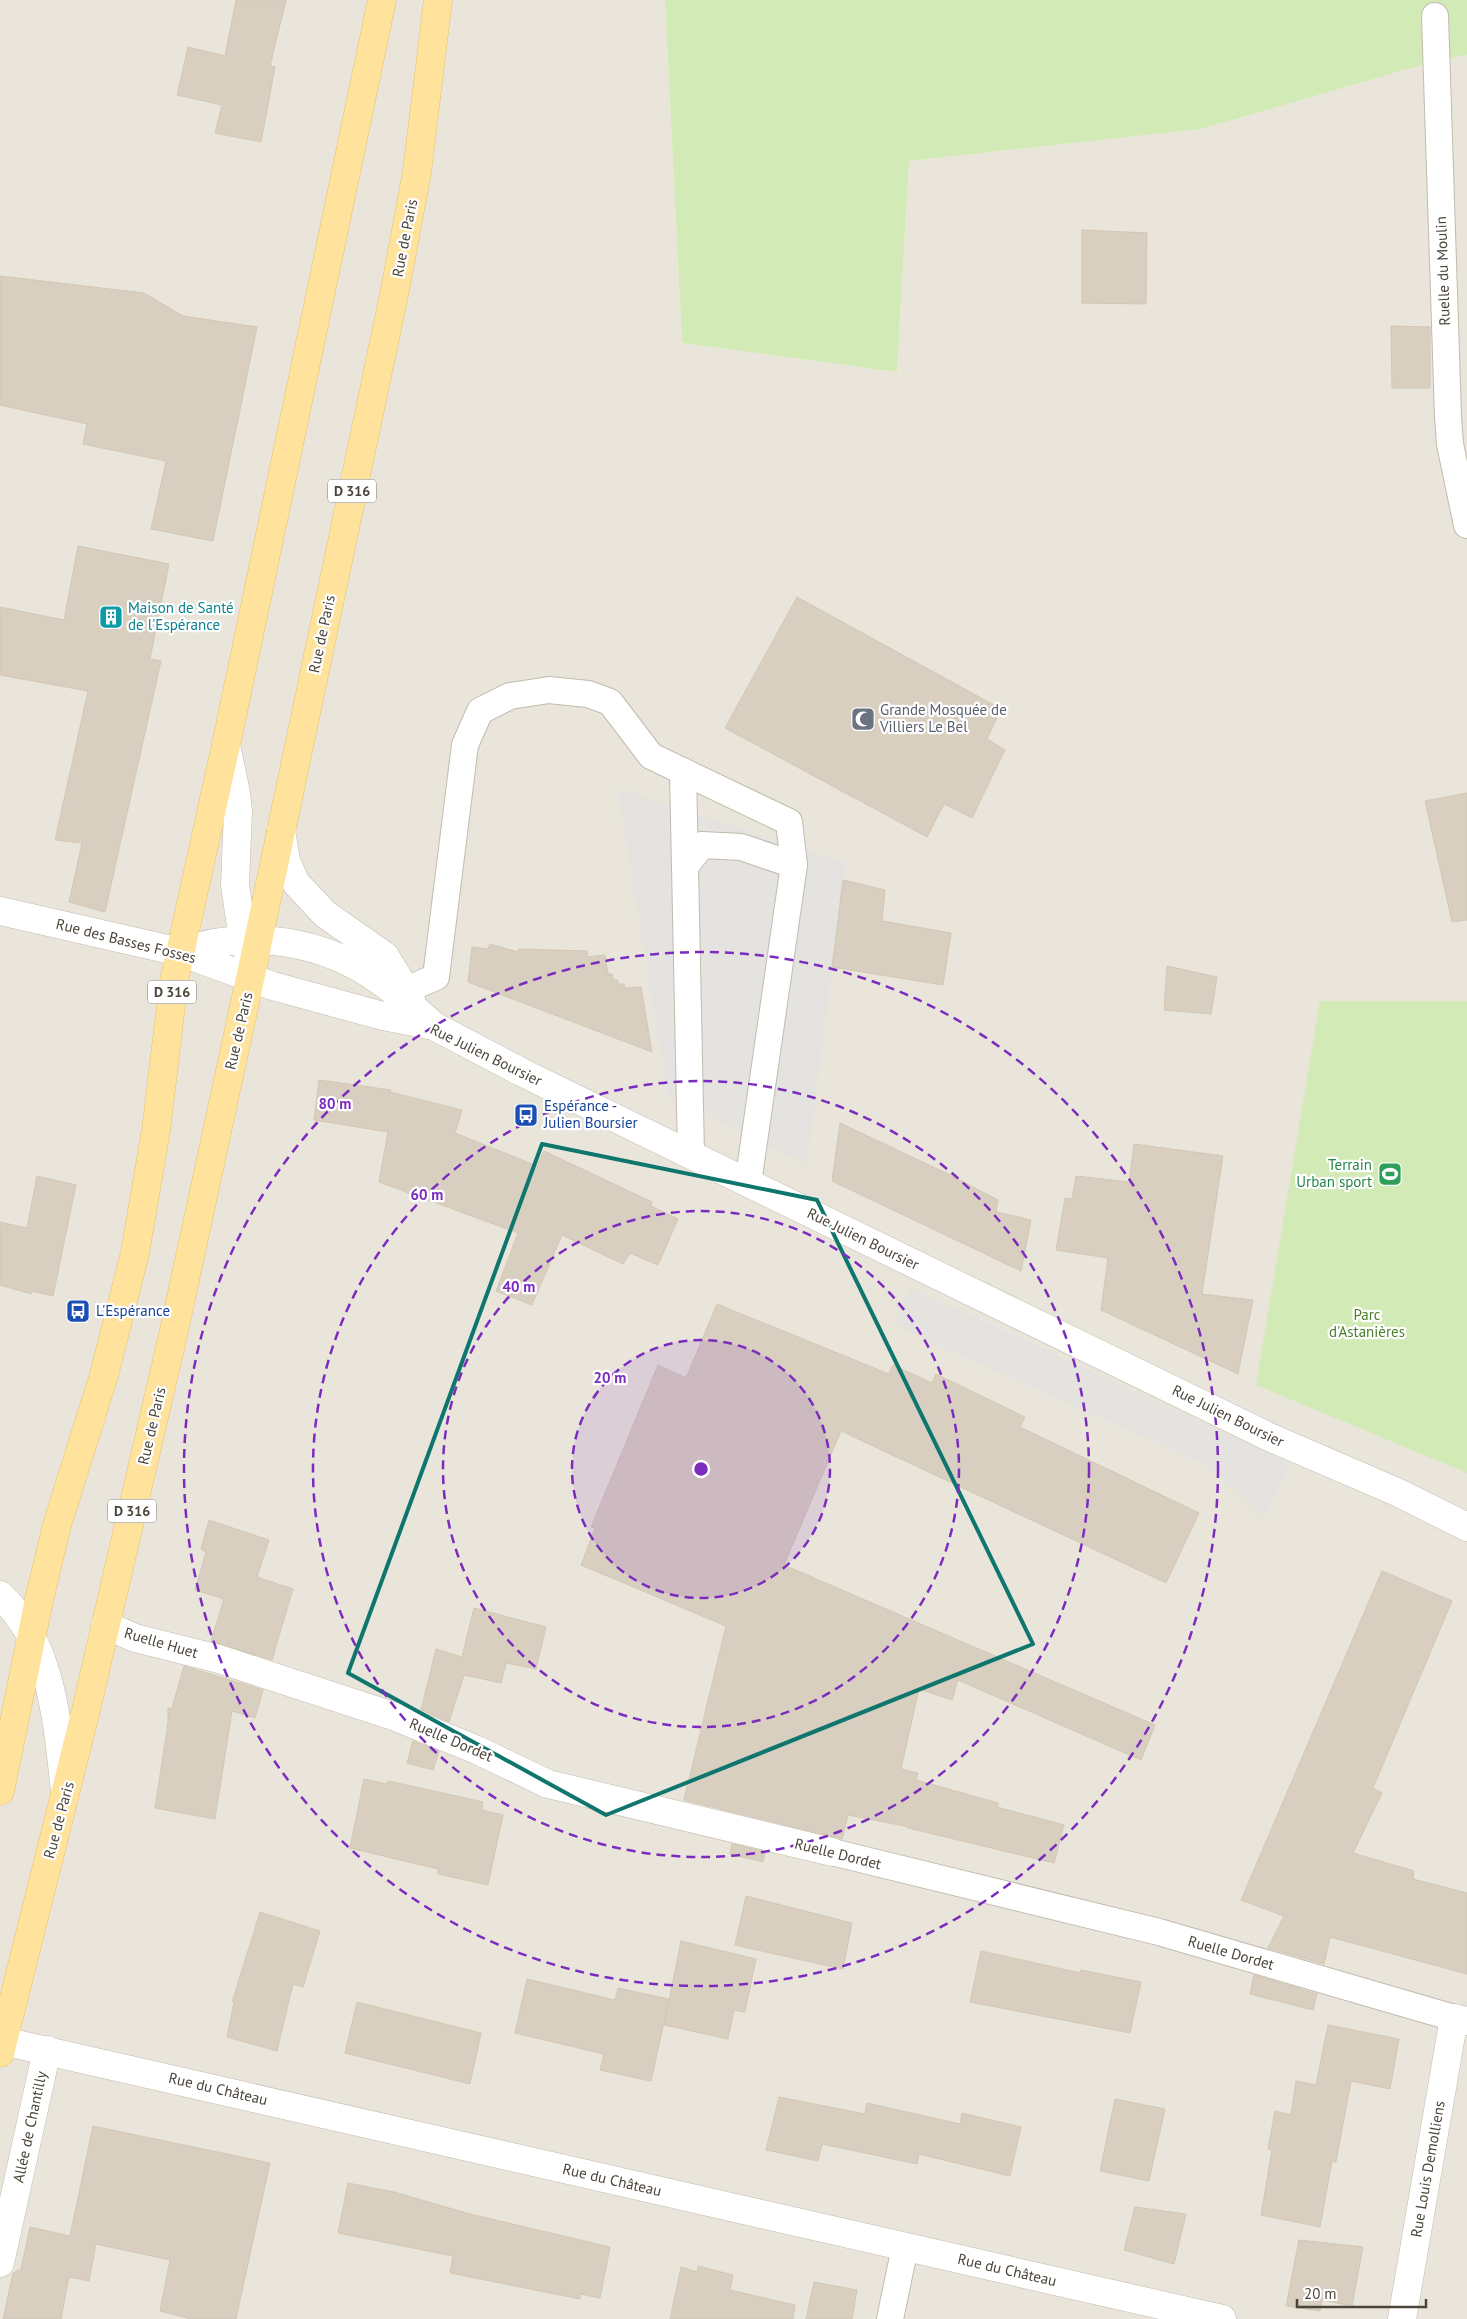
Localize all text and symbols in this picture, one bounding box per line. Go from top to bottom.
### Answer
street label: Rue de Paris [388,197,421,278]
street label: Ruelle du Moulin [1431,216,1454,326]
road number: D 316 [328,480,376,502]
street label: Rue de Paris [304,593,339,674]
place label: Maison de Santé de l'Espérance [128,598,234,634]
building icon: Maison de Santé de l'Espérance [98,604,124,630]
place label: Grande Mosquée de Villiers Le Bel [879,700,1007,736]
mosque icon: Grande Mosquée de Villiers Le Bel [850,706,876,732]
street label: Rue des Basses Fosses [54,914,198,967]
road number: D 316 [148,980,196,1004]
street label: Rue de Paris [220,990,257,1071]
street label: Rue Julien Boursier [427,1019,545,1090]
text: 80 m [319,1094,351,1113]
place label: Espérance - Julien Boursier [543,1096,638,1132]
bus stop icon: Espérance - Julien Boursier [513,1102,539,1128]
place label: Terrain Urban sport [1296,1155,1372,1191]
sports icon: Terrain Urban sport [1377,1161,1403,1187]
text: 60 m [411,1185,443,1204]
street label: Rue Julien Boursier [804,1203,922,1274]
text: 40 m [503,1277,535,1296]
bus stop icon: L'Espérance [65,1298,91,1324]
place label: L'Espérance [96,1301,170,1320]
park label: Parc d'Astanières [1329,1305,1405,1341]
text: 20 m [594,1368,626,1387]
street label: Rue Julien Boursier [1169,1380,1287,1451]
street label: Rue de Paris [133,1385,170,1466]
centre of rings [692,1460,710,1478]
road number: D 316 [108,1500,156,1522]
street label: Ruelle Huet [122,1623,200,1662]
street label: Ruelle Dordet [407,1713,496,1766]
street label: Rue de Paris [39,1779,78,1860]
street label: Ruelle Dordet [793,1834,883,1873]
street label: Ruelle Dordet [1186,1931,1276,1974]
street label: Rue du Château [167,2068,269,2109]
street label: Allée de Chantilly [8,2069,51,2184]
street label: Rue Louis Demolliens [1406,2099,1449,2239]
street label: Rue du Château [561,2159,663,2200]
street label: Rue du Château [956,2249,1058,2290]
scale bar [1297,2276,1426,2308]
text: 20 m [1304,2284,1337,2303]

